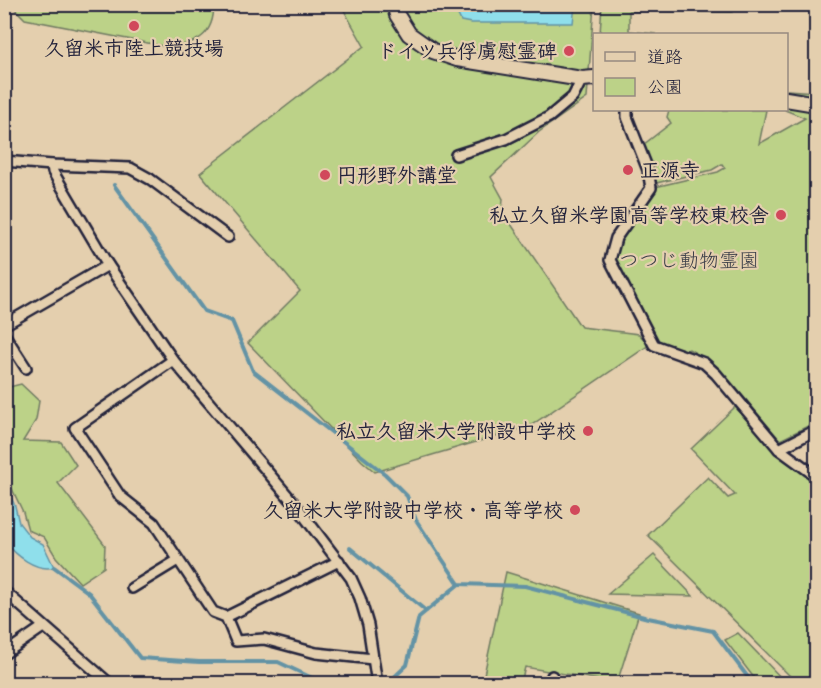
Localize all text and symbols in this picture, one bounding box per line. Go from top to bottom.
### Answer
marker: 久留米市陸上競技場 [127,19,141,33]
place label: 久留米市陸上競技場 [44,31,224,66]
legend [593,33,788,111]
place label: ドイツ兵俘虜慰霊碑 [377,34,557,69]
text: 道路 [647,41,683,73]
marker: ドイツ兵俘虜慰霊碑 [562,44,576,58]
text: 公園 [647,71,683,103]
place label: 正源寺 [640,153,700,188]
place label: 円形野外講堂 [337,158,457,193]
marker: 正源寺 [621,163,635,177]
marker: 円形野外講堂 [318,168,332,182]
place label: 私立久留米学園高等学校東校舎 [489,198,769,233]
marker: 私立久留米学園高等学校東校舎 [774,208,788,222]
park label: つつじ動物霊園 [619,243,759,278]
place label: 私立久留米大学附設中学校 [336,414,576,449]
marker: 私立久留米大学附設中学校 [581,424,595,438]
place label: 久留米大学附設中学校・高等学校 [263,493,563,528]
marker: 久留米大学附設中学校・高等学校 [568,503,582,517]

